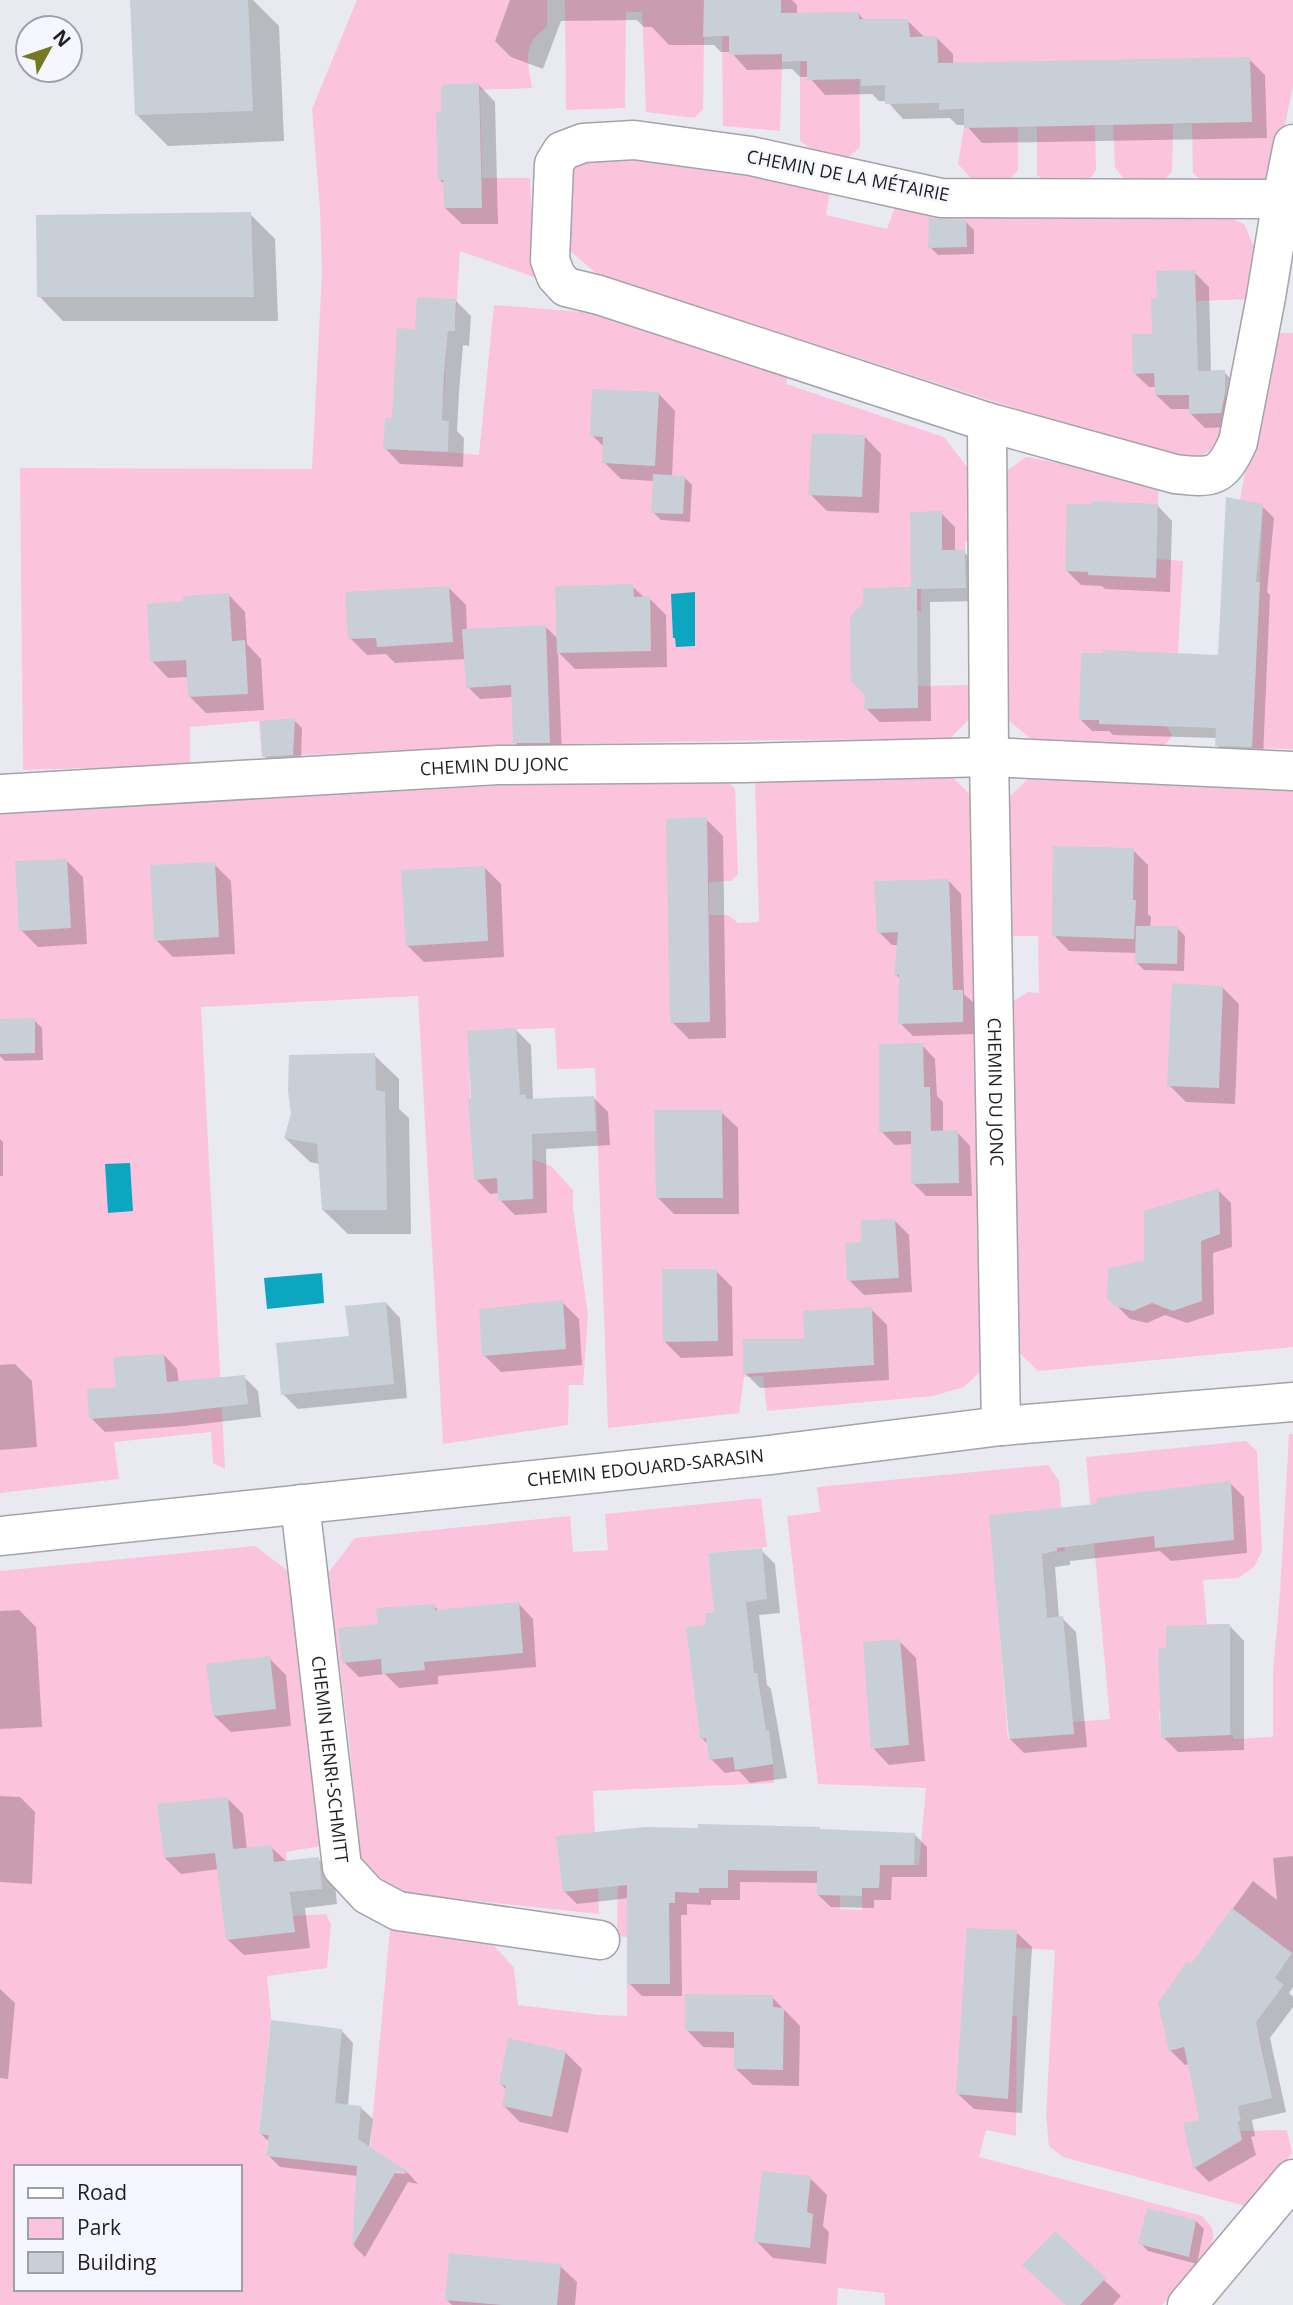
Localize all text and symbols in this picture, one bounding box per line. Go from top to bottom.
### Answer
north arrow [14,14,84,84]
text: N [47,24,77,52]
street label: CHEMIN DE LA MÉTAIRIE [745,144,952,206]
street label: CHEMIN DU JONC [419,751,569,781]
street label: CHEMIN DU JONC [983,1017,1009,1167]
street label: CHEMIN EDOUARD-SARASIN [526,1443,765,1491]
street label: CHEMIN HENRI-SCHMITT [307,1654,354,1864]
legend [14,2165,242,2291]
text: Road [77,2178,127,2206]
text: Park [77,2213,121,2241]
text: Building [77,2248,156,2276]

